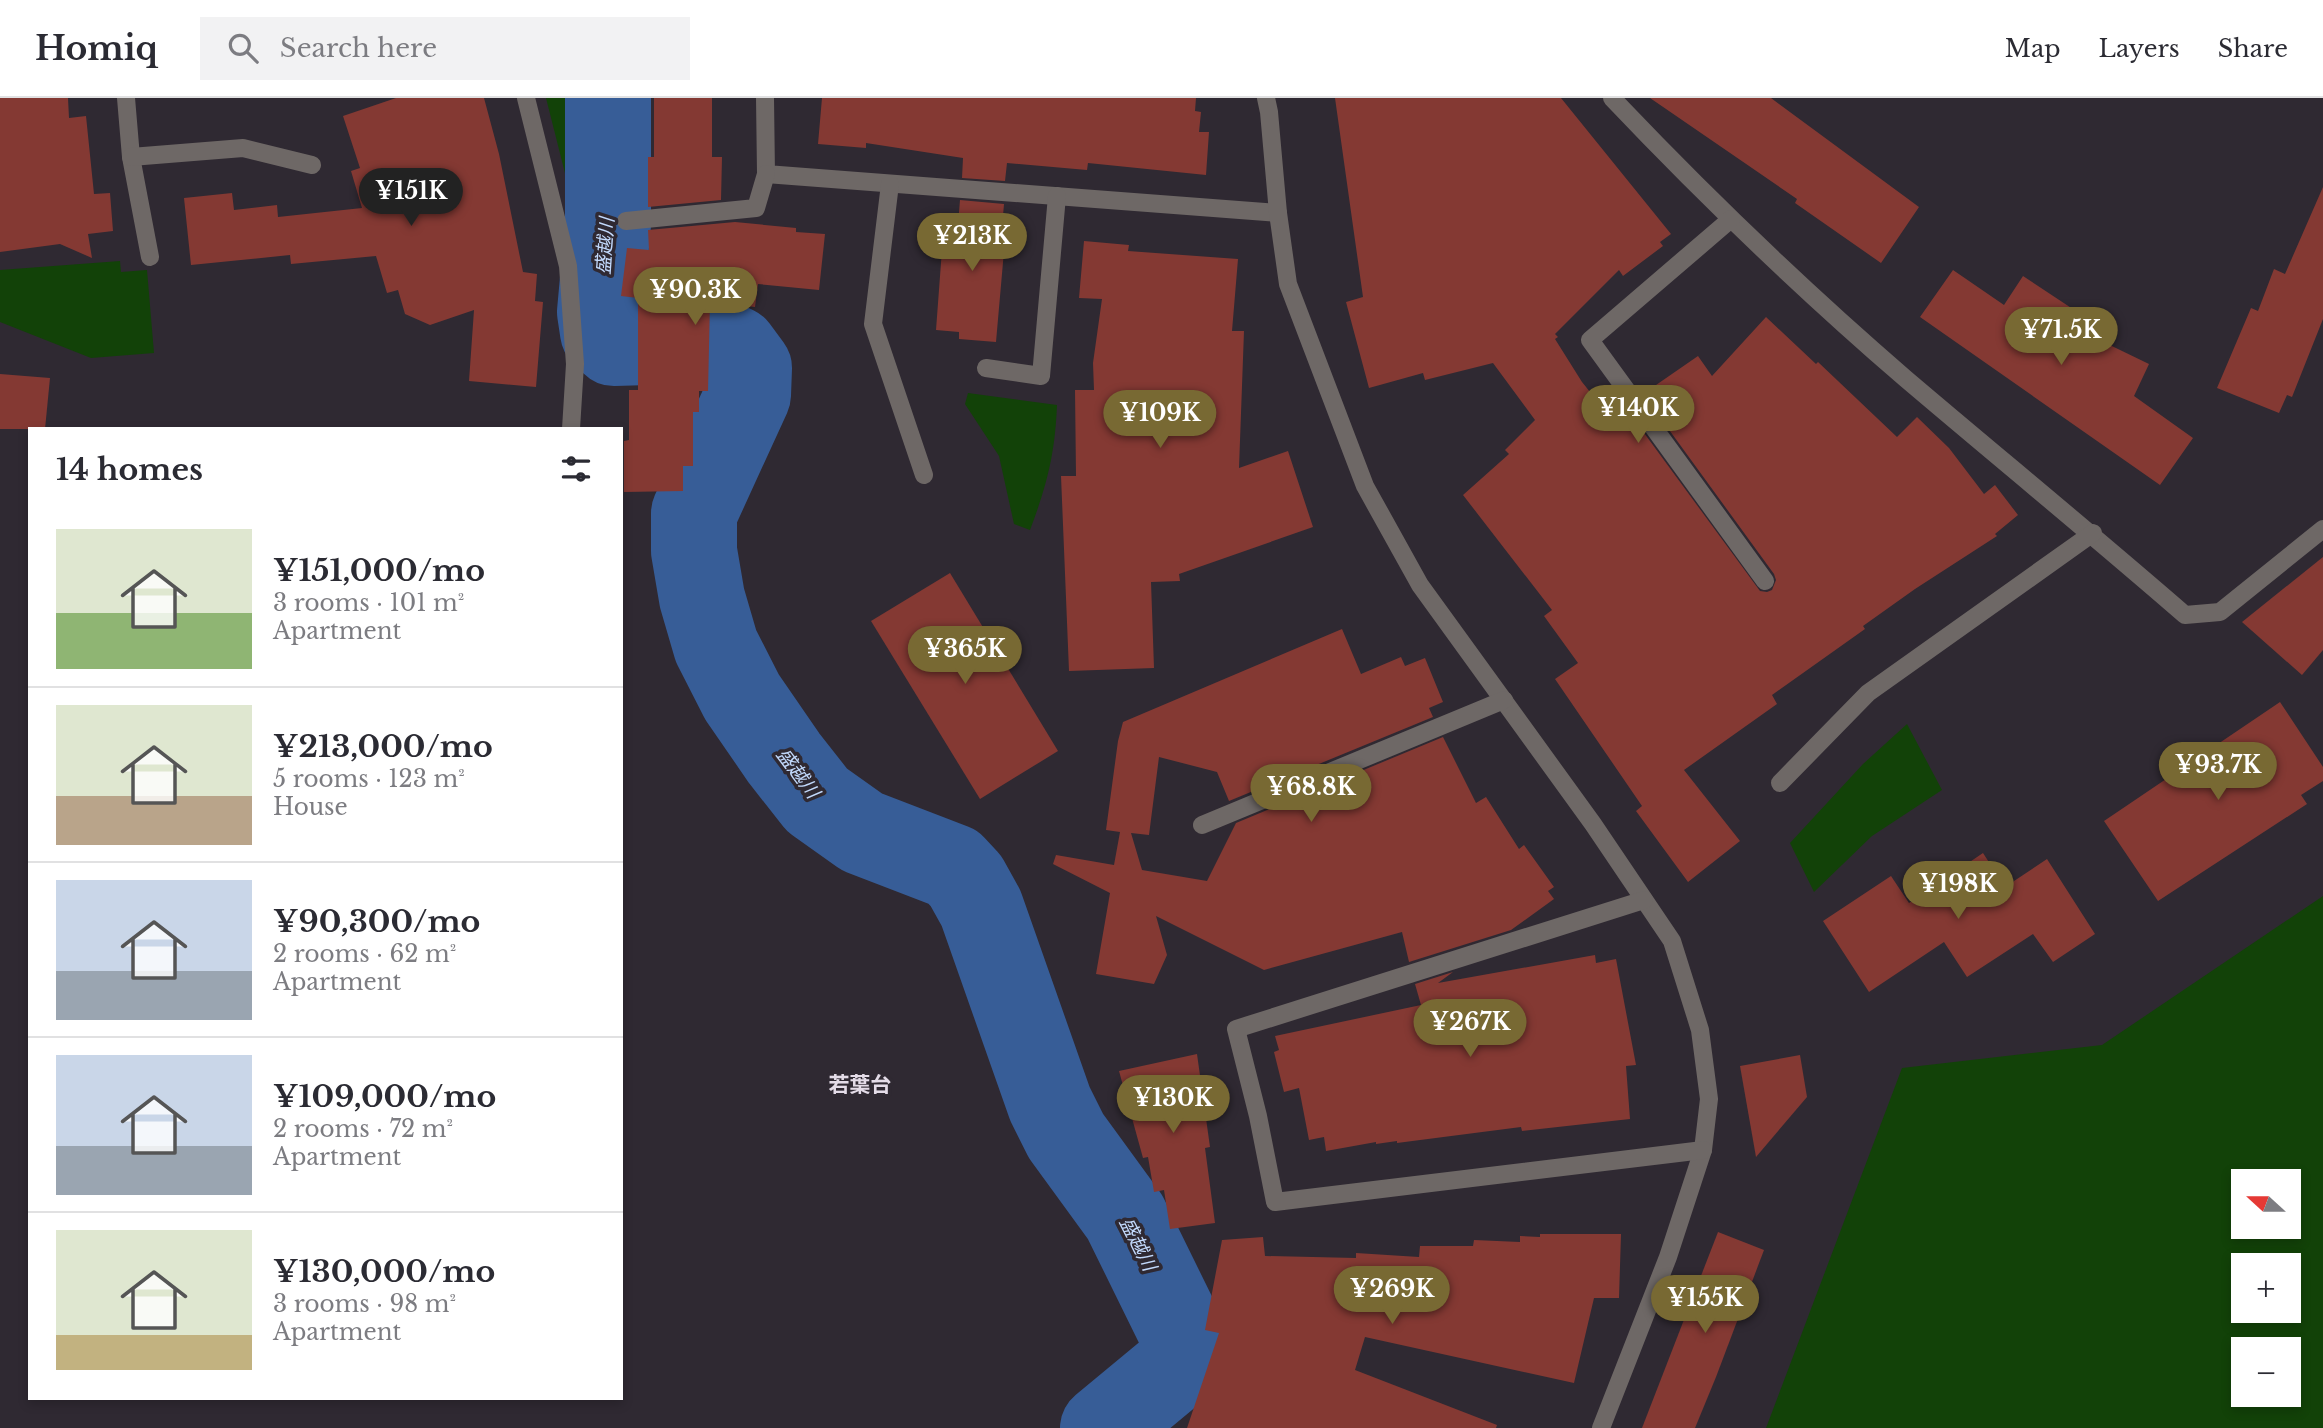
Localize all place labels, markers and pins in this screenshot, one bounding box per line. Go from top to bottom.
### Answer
pin: ¥151K [362,169,460,228]
pin: ¥213K [923,214,1021,273]
pin: ¥90.3K [638,268,752,327]
pin: ¥71.5K [2004,308,2118,367]
pin: ¥140K [1589,386,1687,445]
pin: ¥109K [1111,390,1209,450]
pin: ¥365K [916,626,1014,686]
pin: ¥93.7K [2161,742,2275,802]
pin: ¥68.8K [1254,764,1368,824]
pin: ¥198K [1909,862,2007,921]
pin: ¥267K [1421,1000,1519,1059]
pin: ¥130K [1124,1076,1222,1135]
pin: ¥269K [1343,1266,1441,1326]
pin: ¥155K [1656,1276,1754,1335]

